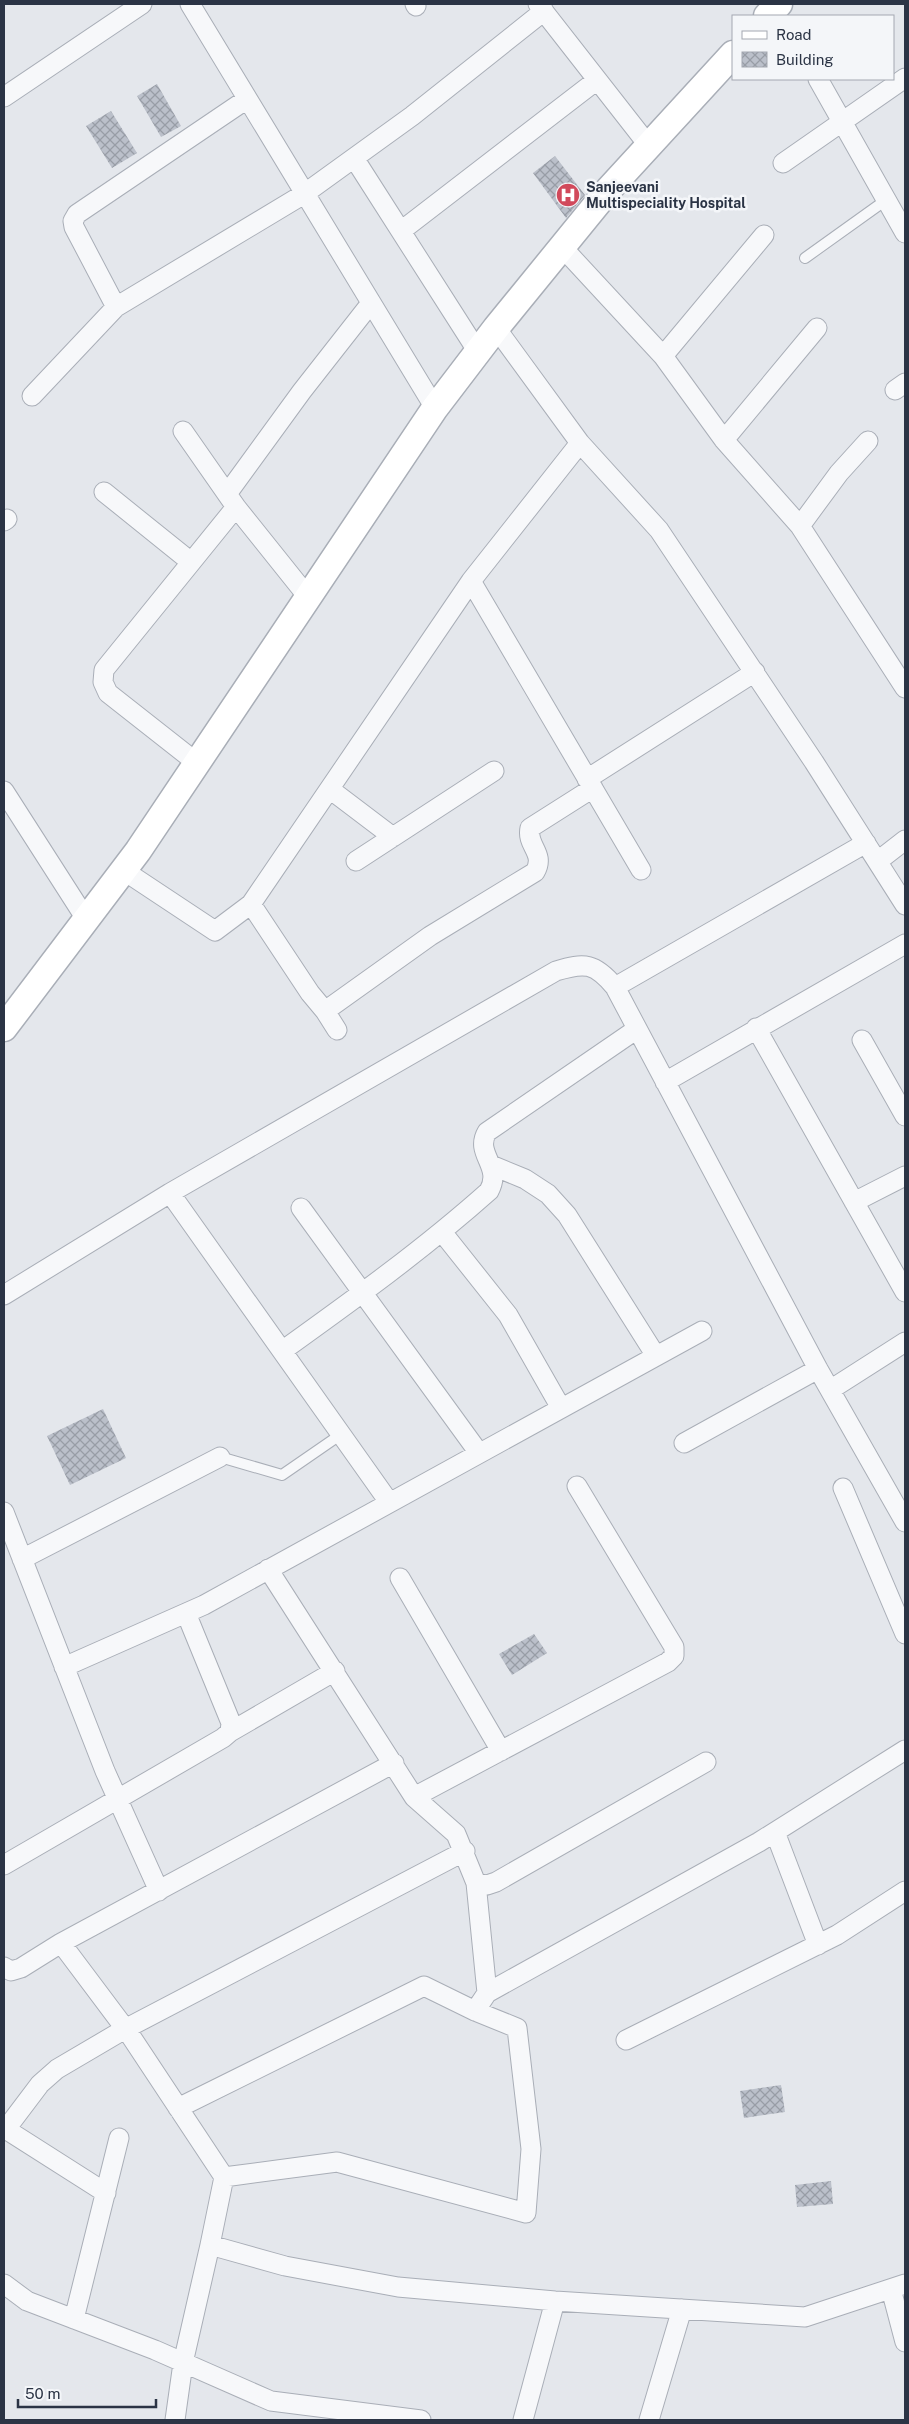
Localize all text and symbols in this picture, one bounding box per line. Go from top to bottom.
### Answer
legend [732,15,894,80]
text: Road [776,26,812,43]
text: Building [776,51,834,68]
place label: Sanjeevani Multispeciality Hospital [586,179,746,211]
hospital icon: Sanjeevani Multispeciality Hospital [555,182,581,208]
scale bar [18,2376,155,2408]
text: 50 m [25,2385,60,2402]

